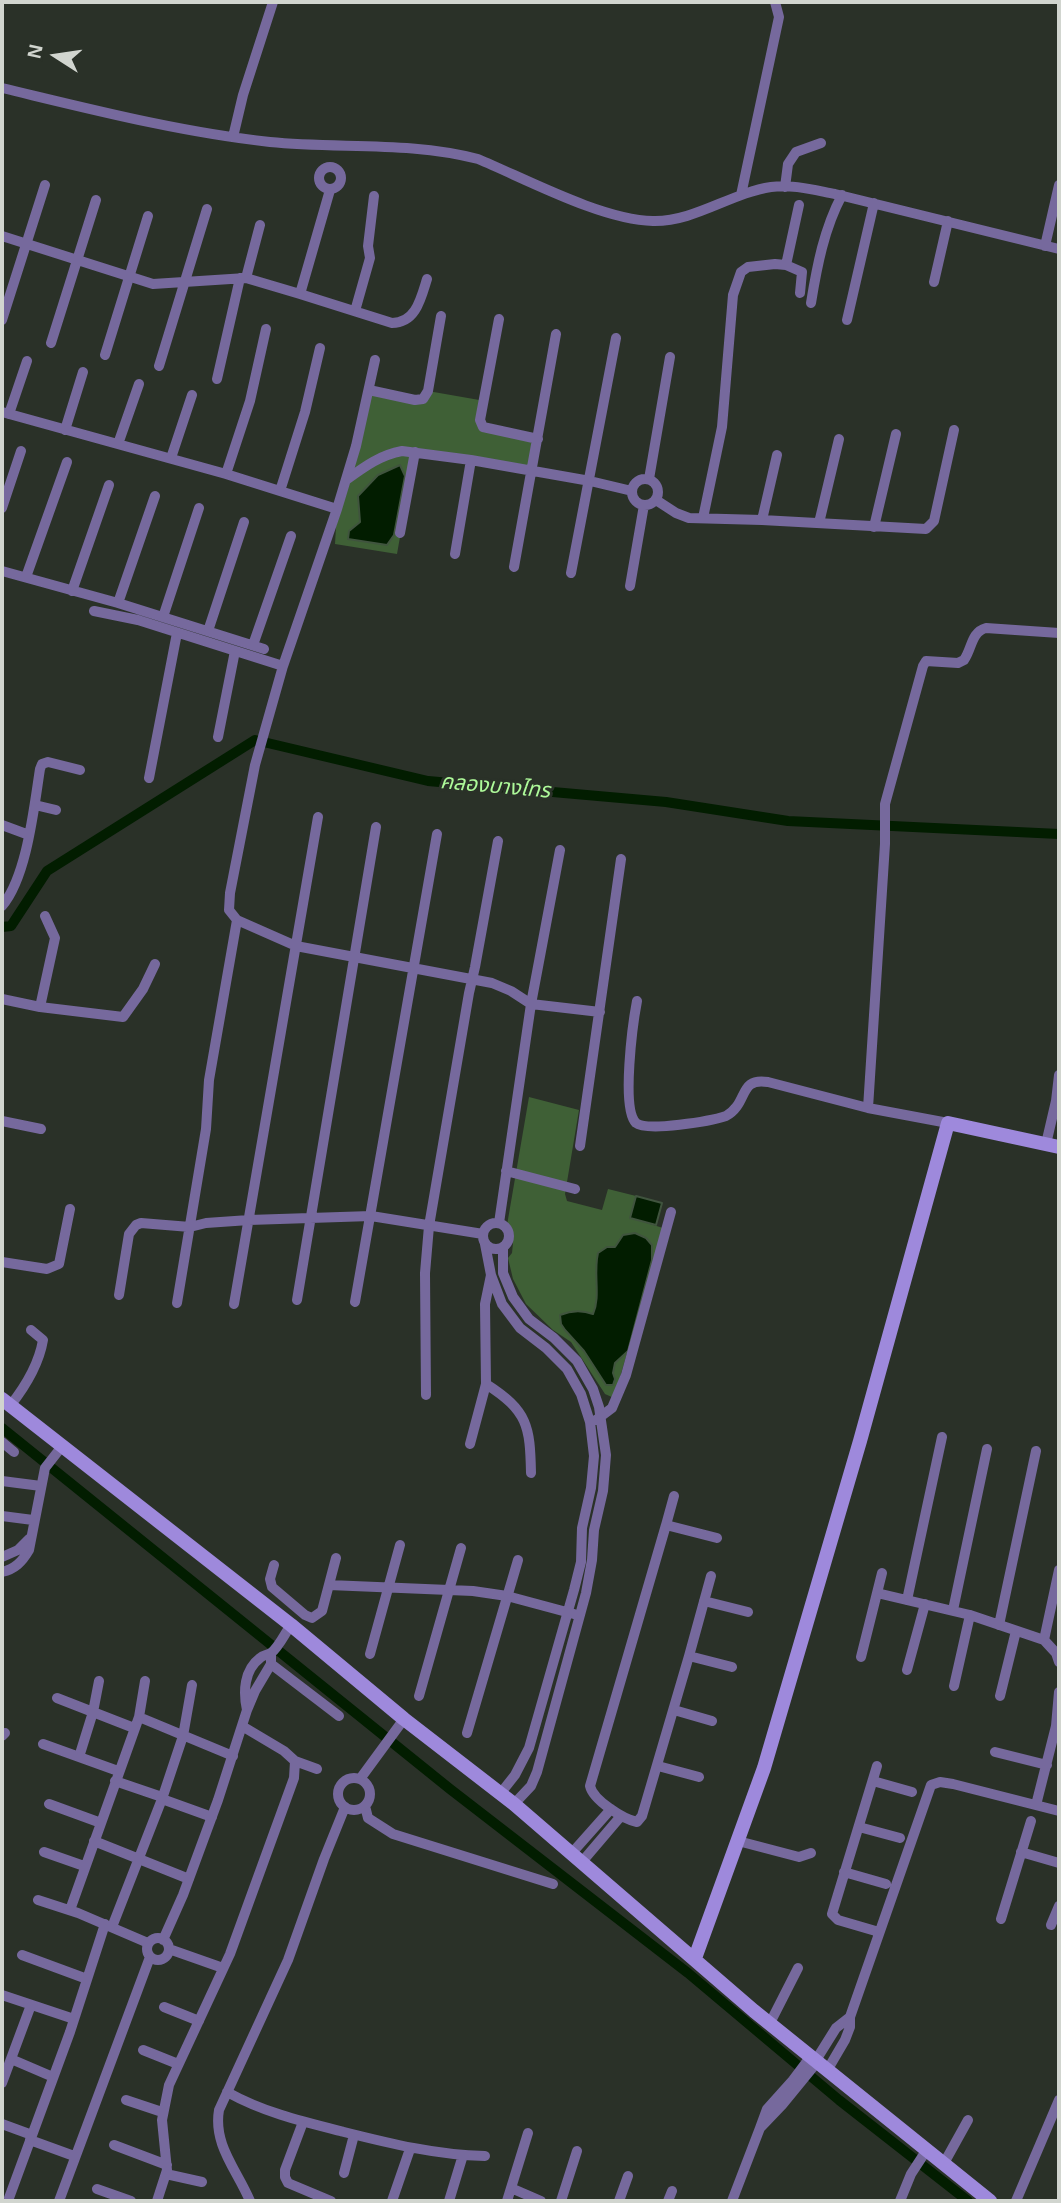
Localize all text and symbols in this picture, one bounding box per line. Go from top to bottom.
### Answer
north arrow [21,21,91,91]
text: N [23,43,47,60]
water label: คลองบางไทร [439,770,551,804]

